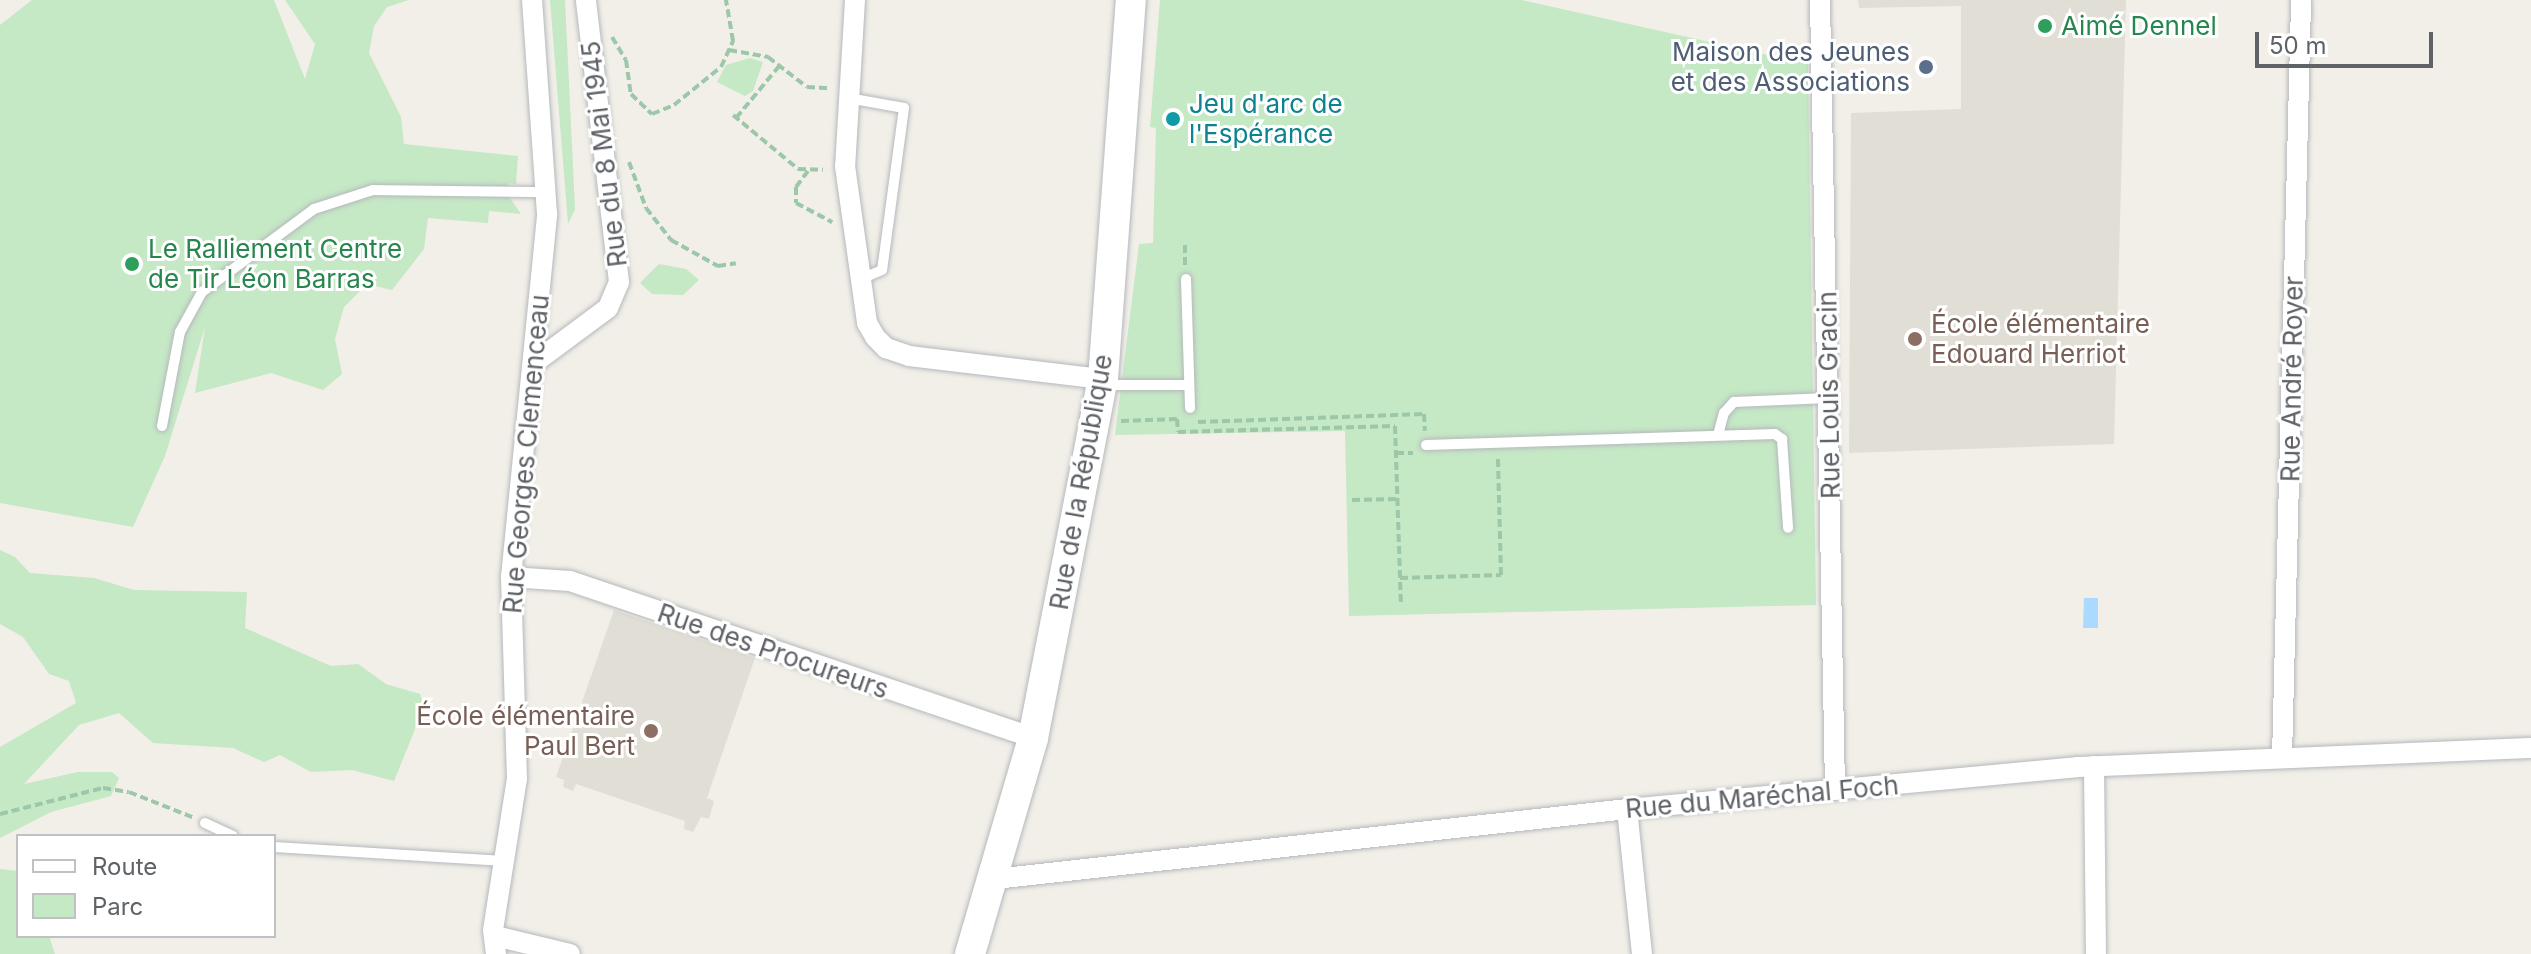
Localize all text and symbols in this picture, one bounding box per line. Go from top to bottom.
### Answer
place label: Aimé Dennel [2061,10,2217,42]
scale bar [2259,16,2437,66]
marker: Aimé Dennel [2036,17,2054,35]
text: 50 m [2269,31,2327,60]
place label: Maison des Jeunes et des Associations [1671,36,1910,98]
street label: Rue du 8 Mai 1945 [575,39,633,269]
marker: Maison des Jeunes et des Associations [1917,58,1935,76]
place label: Jeu d'arc de l'Espérance [1189,88,1343,150]
marker: Jeu d'arc de l'Espérance [1164,110,1182,128]
place label: Le Ralliement Centre de Tir Léon Barras [148,233,402,294]
marker: Le Ralliement Centre de Tir Léon Barras [123,255,141,273]
street label: Rue André Royer [2275,276,2309,482]
street label: Rue Louis Gracin [1812,291,1846,499]
street label: Rue Georges Clemenceau [497,293,555,615]
place label: École élémentaire Edouard Herriot [1931,308,2150,370]
marker: École élémentaire Edouard Herriot [1906,330,1924,348]
street label: Rue de la République [1043,352,1119,612]
street label: Rue des Procureurs [654,597,892,705]
place label: École élémentaire Paul Bert [416,700,635,762]
marker: École élémentaire Paul Bert [642,722,660,740]
street label: Rue du Maréchal Foch [1624,770,1900,824]
legend [16,834,276,938]
text: Route [92,852,157,881]
text: Parc [92,892,143,921]

